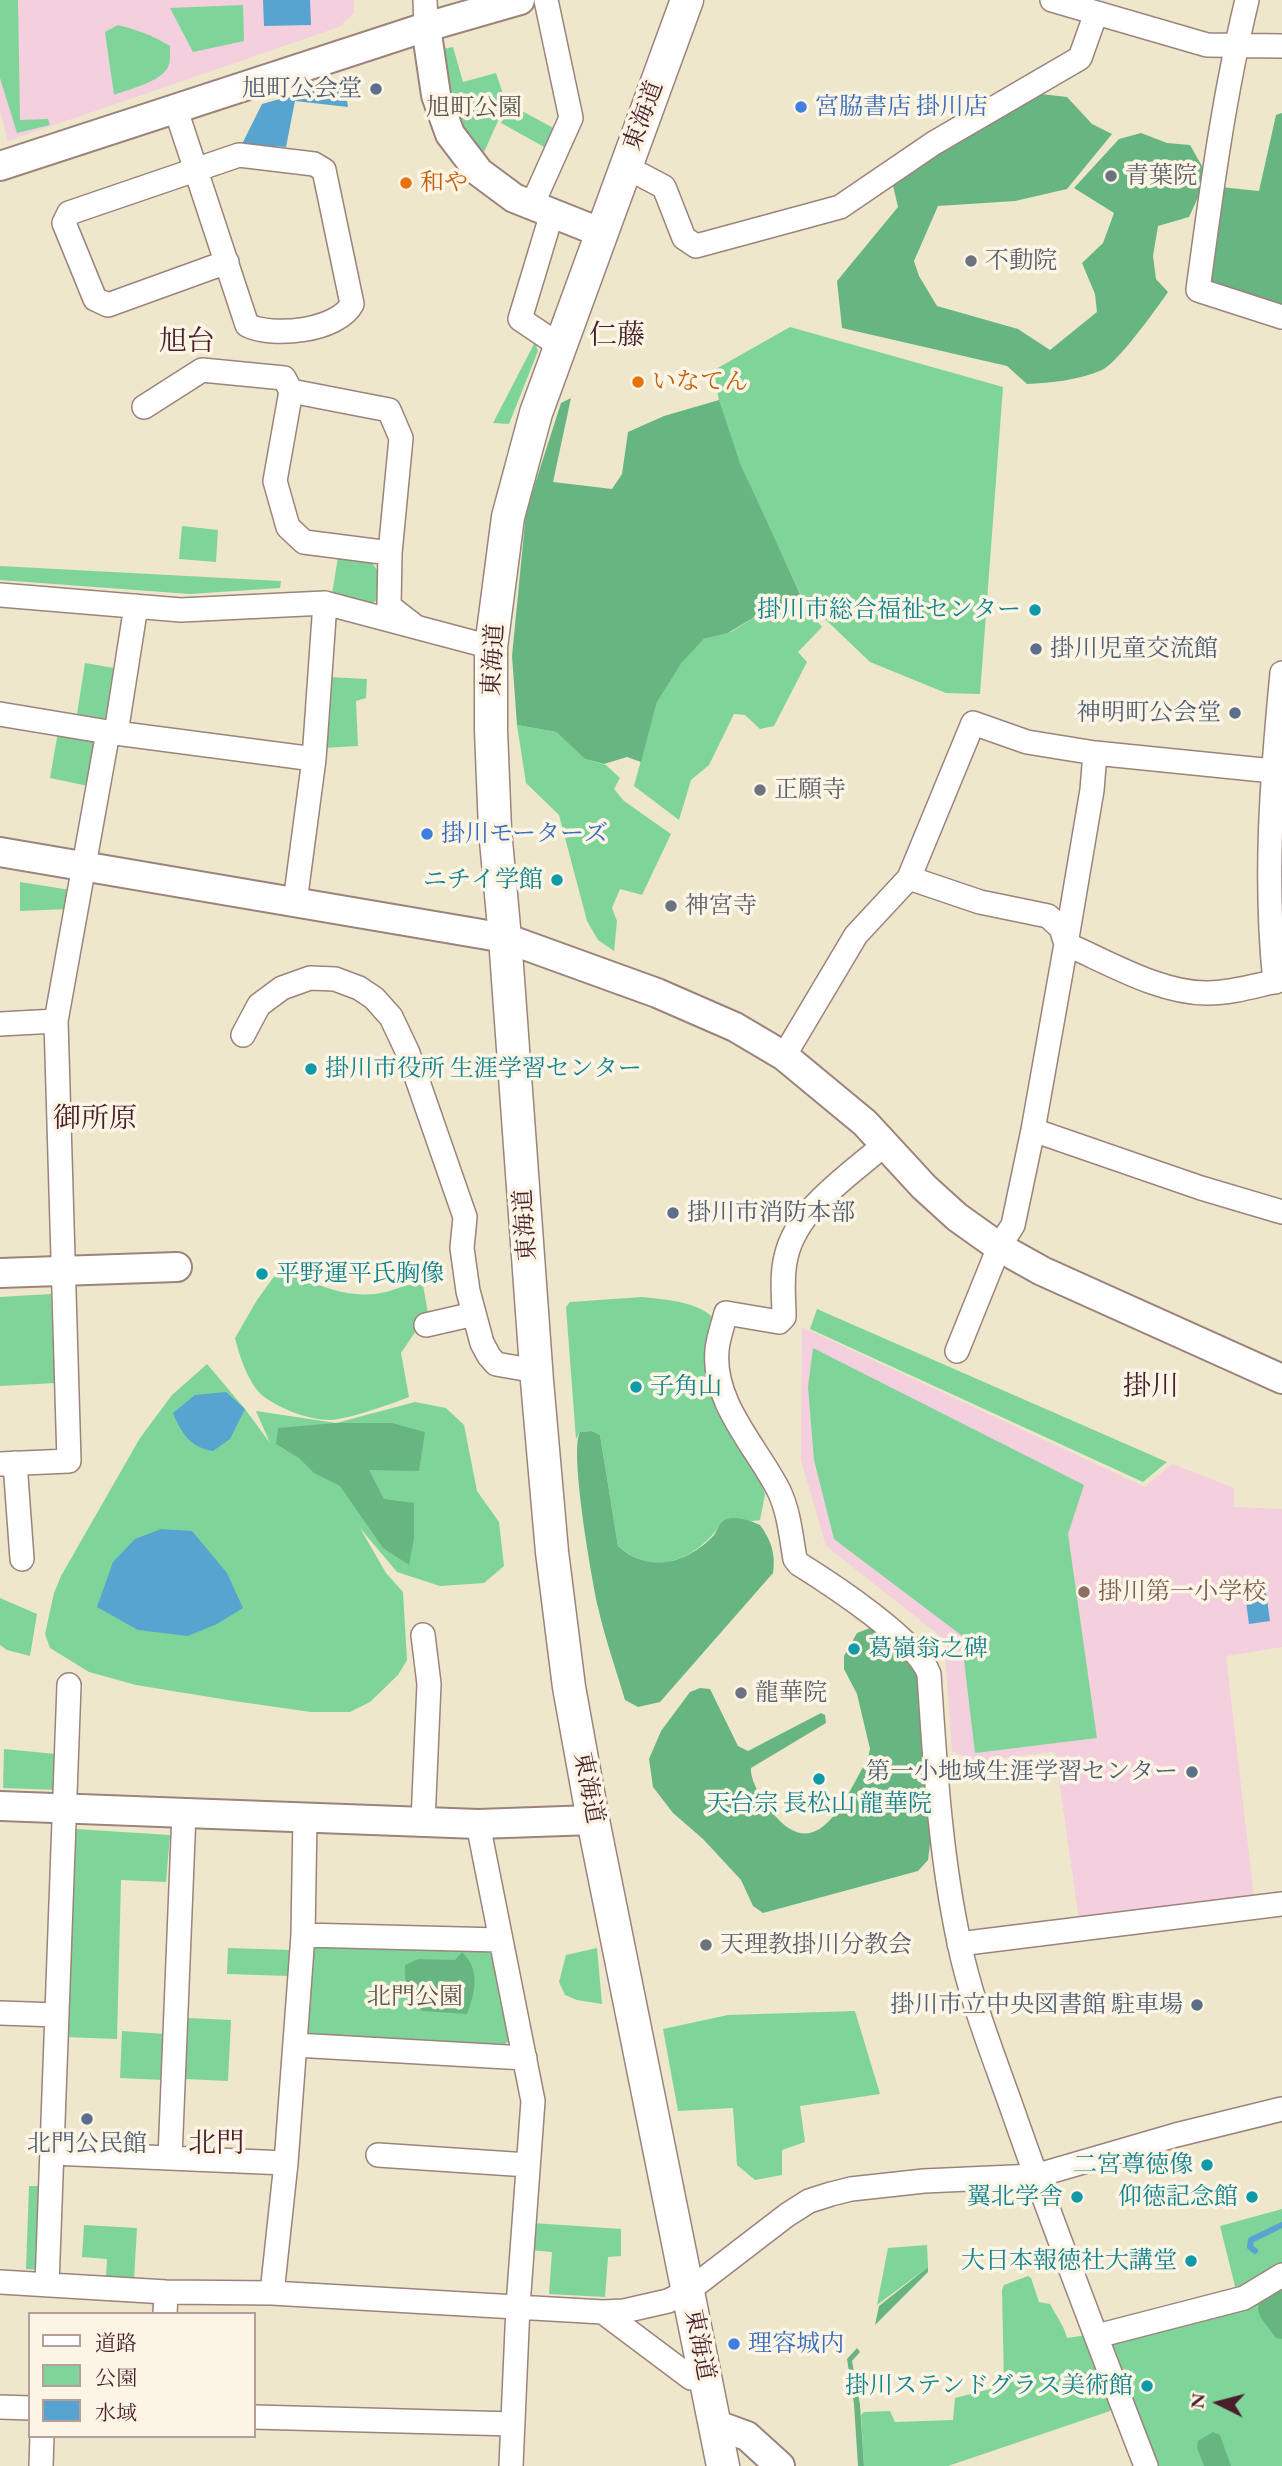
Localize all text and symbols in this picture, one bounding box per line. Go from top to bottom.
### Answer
place label: 旭町公会堂 [242,75,362,103]
street label: 東海道 [618,77,670,155]
marker: 旭町公会堂 [368,81,384,97]
place label: 宮脇書店 掛川店 [815,93,988,121]
park label: 旭町公園 [426,94,522,122]
marker: 宮脇書店 掛川店 [793,99,809,115]
place label: 青葉院 [1125,162,1197,190]
marker: 青葉院 [1103,168,1119,184]
place label: 和や [420,169,468,197]
marker: 和や [398,175,414,191]
place label: 不動院 [985,247,1057,275]
marker: 不動院 [963,253,979,269]
district label: 仁藤 [589,319,645,353]
district label: 旭台 [159,325,215,359]
place label: いなてん [652,368,748,396]
marker: いなてん [630,374,646,390]
place label: 掛川市総合福祉センター [757,596,1021,624]
marker: 掛川市総合福祉センター [1027,602,1043,618]
street label: 東海道 [478,623,510,697]
place label: 掛川児童交流館 [1050,635,1218,663]
marker: 掛川児童交流館 [1028,641,1044,657]
place label: 神明町公会堂 [1077,699,1221,727]
marker: 神明町公会堂 [1227,705,1243,721]
place label: 正願寺 [774,776,846,804]
marker: 正願寺 [752,782,768,798]
place label: 掛川モーターズ [441,820,608,848]
marker: 掛川モーターズ [419,826,435,842]
place label: ニチイ学館 [423,866,543,894]
marker: ニチイ学館 [549,872,565,888]
place label: 神宮寺 [685,892,757,920]
marker: 神宮寺 [663,898,679,914]
place label: 掛川市役所 生涯学習センター [325,1055,642,1083]
marker: 掛川市役所 生涯学習センター [303,1061,319,1077]
district label: 御所原 [53,1102,137,1136]
street label: 東海道 [509,1188,543,1262]
place label: 掛川市消防本部 [687,1199,855,1227]
marker: 掛川市消防本部 [665,1205,681,1221]
place label: 平野運平氏胸像 [276,1260,444,1288]
marker: 平野運平氏胸像 [254,1266,270,1282]
district label: 掛川 [1123,1370,1179,1404]
place label: 子角山 [650,1373,722,1401]
marker: 子角山 [628,1379,644,1395]
place label: 掛川第一小学校 [1098,1578,1266,1606]
marker: 掛川第一小学校 [1076,1584,1092,1600]
place label: 葛嶺翁之碑 [868,1635,988,1663]
marker: 葛嶺翁之碑 [846,1641,862,1657]
place label: 龍華院 [755,1679,827,1707]
marker: 龍華院 [733,1685,749,1701]
street label: 東海道 [567,1750,609,1826]
place label: 第一小地域生涯学習センター [866,1758,1178,1786]
marker: 第一小地域生涯学習センター [1184,1764,1200,1780]
marker: 天台宗 長松山 龍華院 [811,1771,827,1787]
place label: 天台宗 長松山 龍華院 [706,1790,932,1818]
place label: 天理教掛川分教会 [720,1931,912,1959]
marker: 天理教掛川分教会 [698,1937,714,1953]
park label: 北門公園 [367,1983,463,2011]
place label: 掛川市立中央図書館 駐車場 [890,1991,1183,2019]
marker: 掛川市立中央図書館 駐車場 [1189,1997,1205,2013]
marker: 北門公民館 [79,2111,95,2127]
district label: 北門 [188,2127,244,2161]
place label: 北門公民館 [27,2130,147,2158]
place label: 二宮尊徳像 [1073,2151,1193,2179]
marker: 二宮尊徳像 [1199,2157,1215,2173]
place label: 翼北学舎 [967,2183,1063,2211]
place label: 仰徳記念館 [1118,2183,1238,2211]
marker: 翼北学舎 [1069,2189,1085,2205]
marker: 仰徳記念館 [1244,2189,1260,2205]
place label: 大日本報徳社大講堂 [961,2247,1177,2275]
marker: 大日本報徳社大講堂 [1183,2253,1199,2269]
street label: 東海道 [678,2307,720,2383]
legend [28,2312,256,2438]
text: 道路 [95,2329,137,2356]
place label: 理容城内 [748,2330,844,2358]
marker: 理容城内 [726,2336,742,2352]
text: 公園 [95,2364,137,2391]
north arrow [1184,2368,1254,2438]
place label: 掛川ステンドグラス美術館 [845,2372,1133,2400]
marker: 掛川ステンドグラス美術館 [1139,2378,1155,2394]
text: N [1184,2392,1211,2410]
text: 水域 [95,2399,137,2426]

